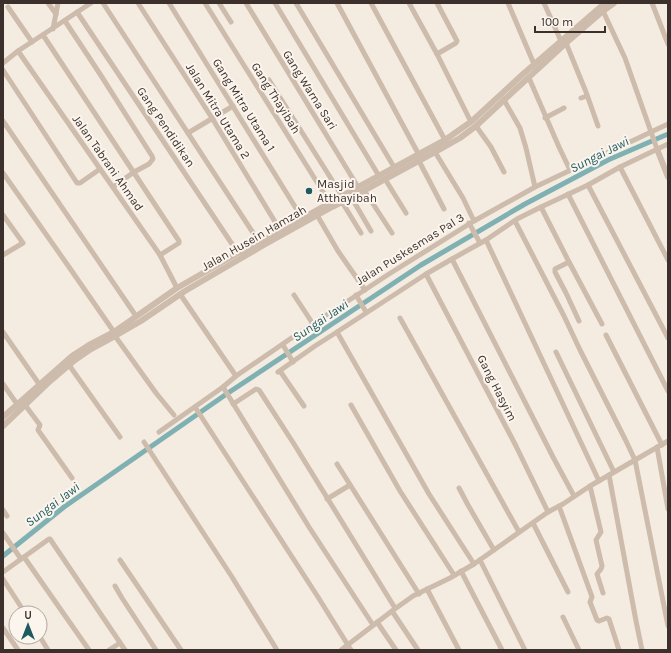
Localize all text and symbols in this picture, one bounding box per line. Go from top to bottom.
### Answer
scale bar [535,8,605,34]
text: 100 m [541,15,573,29]
street label: Gang Warna Sari [280,48,340,132]
street label: Gang Mitra Utama 1 [210,56,278,154]
street label: Gang Thayibah [249,60,303,136]
street label: Jalan Mitra Utama 2 [183,61,253,161]
street label: Gang Pendidikan [134,84,198,170]
street label: Jalan Tabrani Ahmad [70,112,146,214]
water label: Sungai Jawi [567,133,632,176]
place label: Masjid Atthayibah [317,177,377,205]
marker: Masjid Atthayibah [304,186,314,196]
street label: Jalan Husein Hamzah [199,202,309,274]
street label: Jalan Puskesmas Pal 3 [354,210,466,288]
water label: Sungai Jawi [290,296,351,345]
street label: Gang Hasyim [474,353,520,423]
water label: Sungai Jawi [22,479,83,530]
north arrow [8,605,48,645]
text: U [24,609,32,622]

